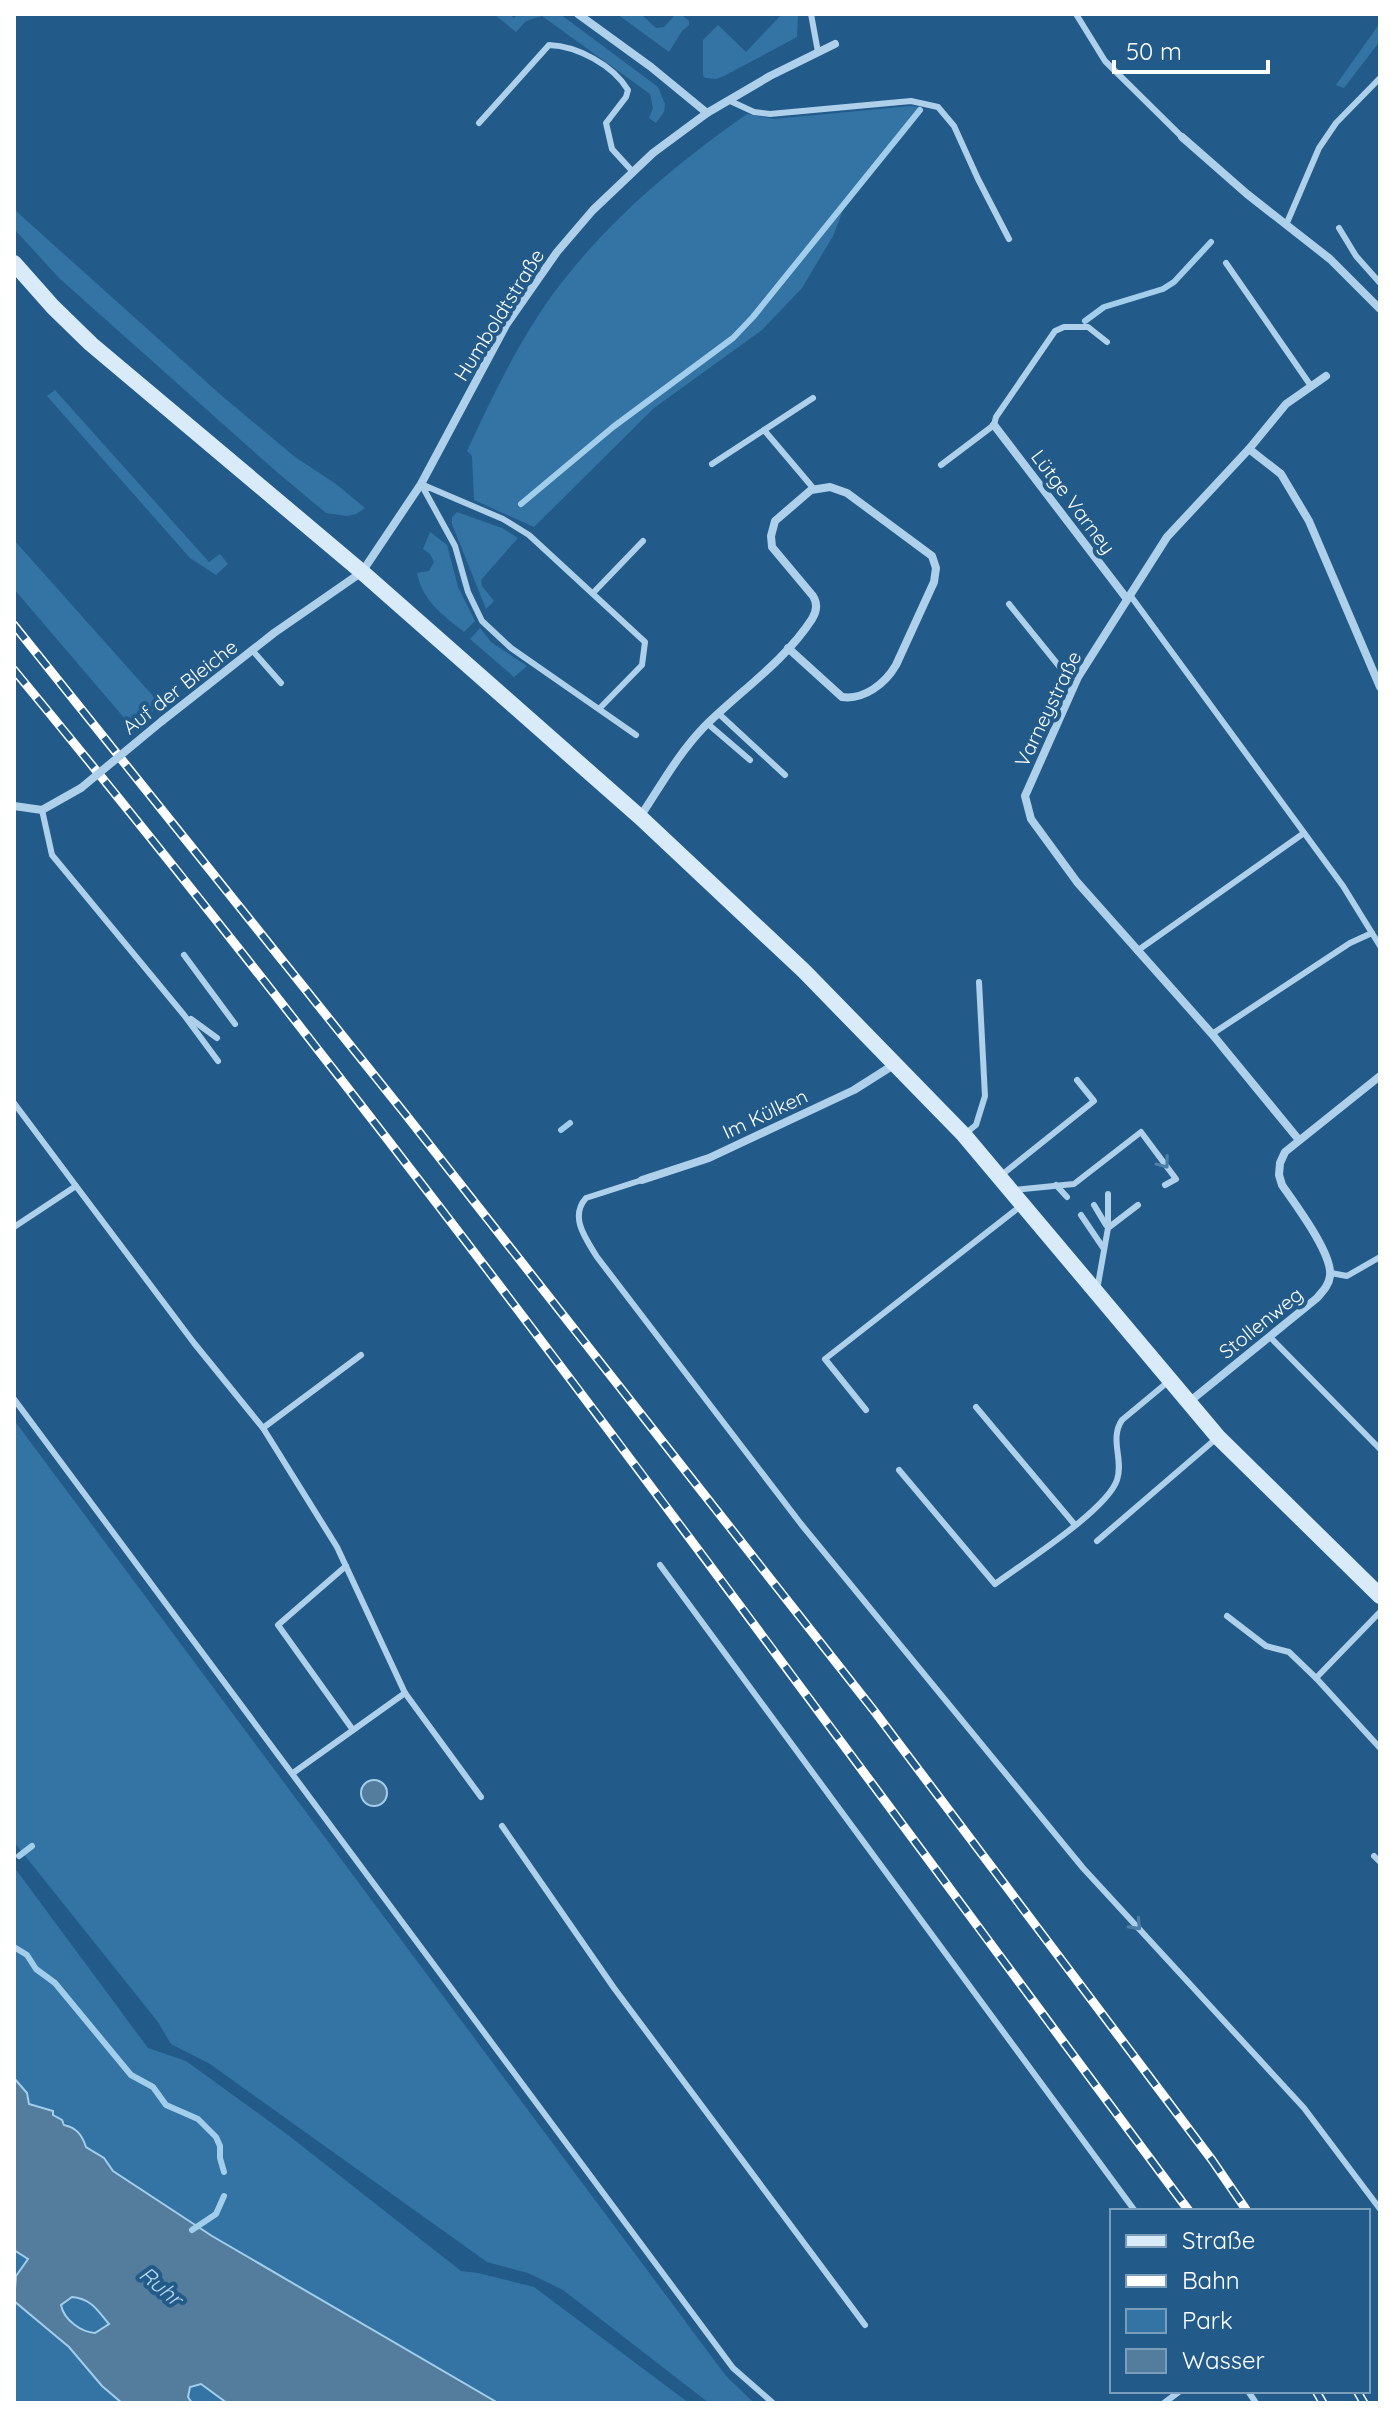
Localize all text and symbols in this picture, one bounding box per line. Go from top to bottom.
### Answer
scale bar [1114,24,1268,74]
text: 50 m [1126,36,1182,66]
street label: Humboldtstraße [448,244,549,385]
street label: Lütge Varney [1026,444,1121,559]
street label: Auf der Bleiche [117,634,242,739]
street label: Varneystraße [1009,647,1086,771]
street label: Im Külken [718,1083,811,1144]
one-way arrow [1155,1154,1169,1169]
street label: Stollenweg [1214,1281,1308,1364]
one-way arrow [1126,1916,1140,1931]
legend [1110,2209,1370,2393]
text: Straße [1182,2225,1255,2255]
water label: Ruhr [134,2260,190,2314]
text: Bahn [1182,2265,1240,2295]
text: Park [1182,2305,1233,2335]
text: Wasser [1182,2345,1265,2375]

